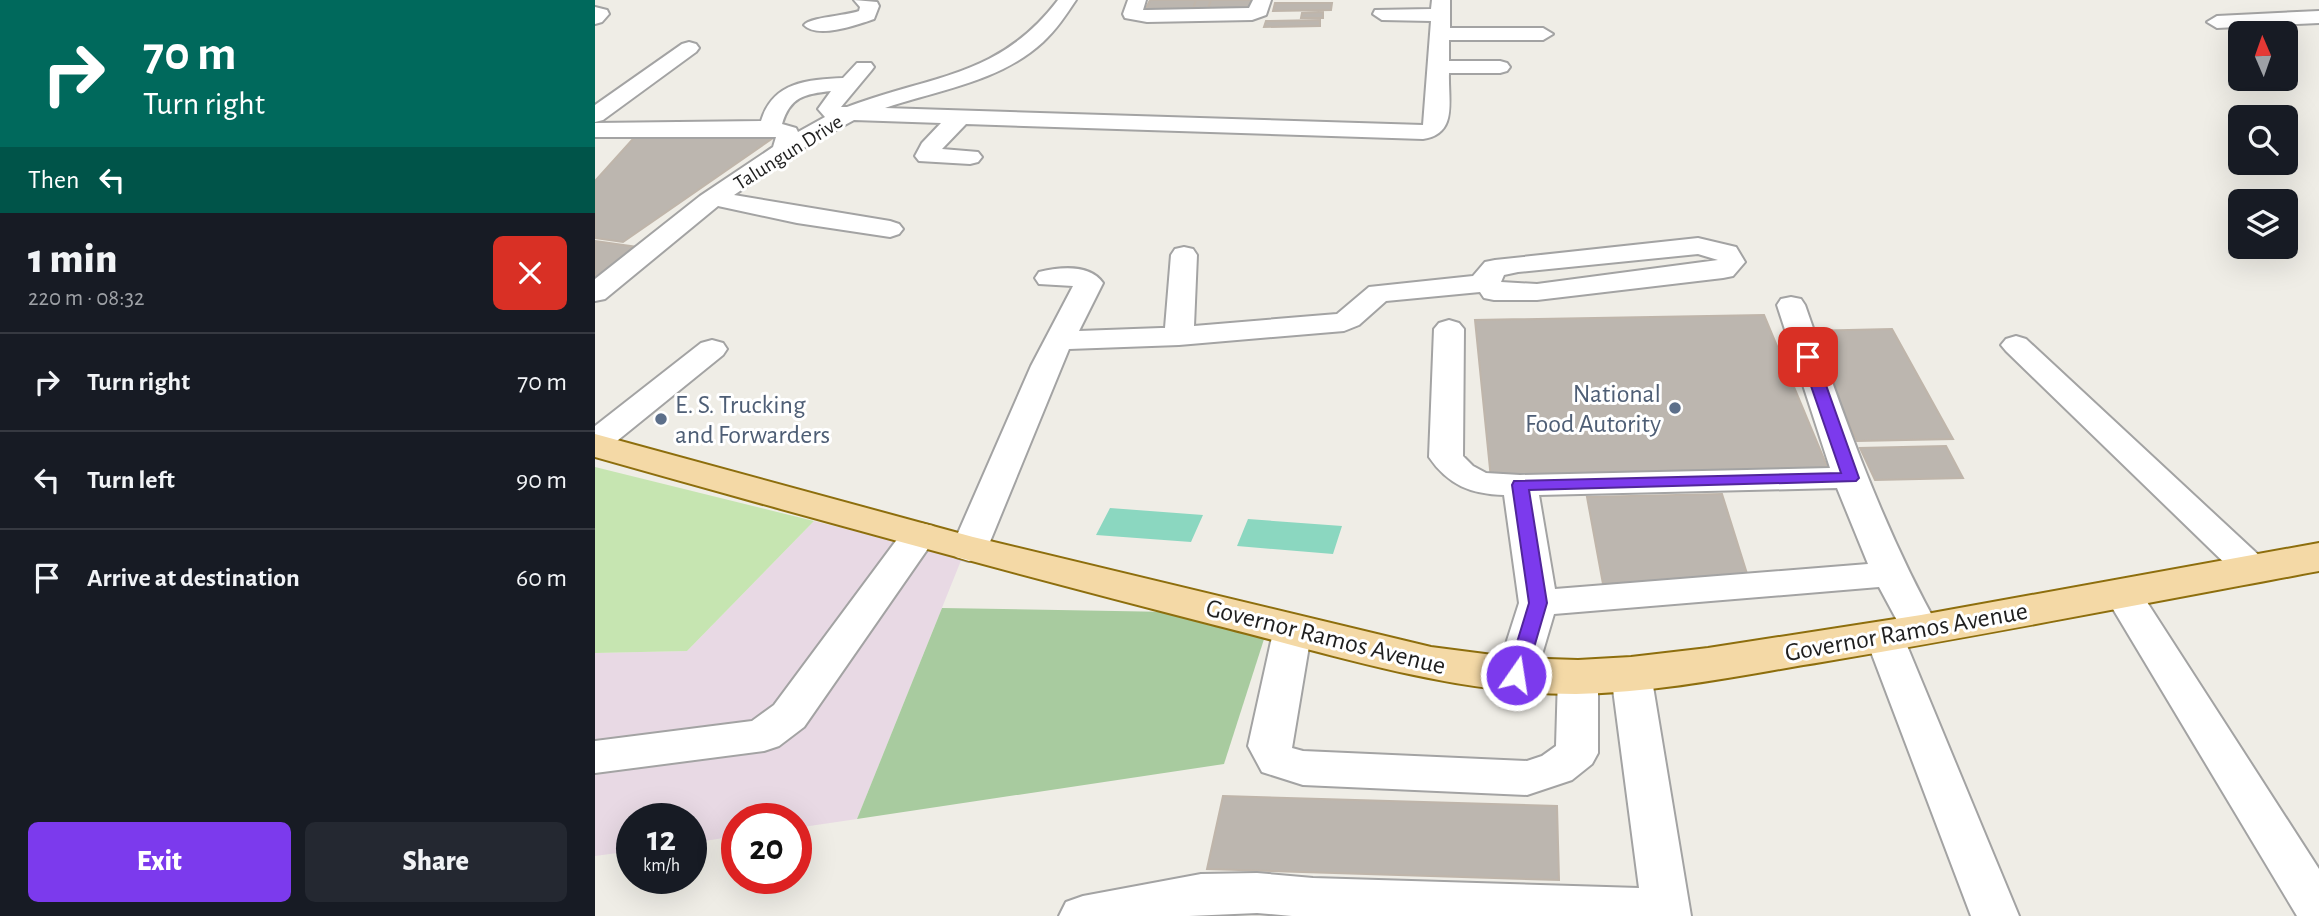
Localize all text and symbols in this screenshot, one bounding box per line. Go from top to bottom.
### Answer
north arrow [2228,21,2298,91]
map controls [2228,21,2298,259]
icon: right [28,28,119,119]
text: 70 m [143,30,237,79]
text: Turn right [143,88,265,120]
button: search [2228,105,2298,175]
street label: Talungun Drive [730,111,846,194]
icon: left [93,161,131,199]
text: Then [28,167,79,193]
button: layers [2228,189,2298,259]
button: close [493,236,567,310]
text: 1 min [28,238,117,280]
text: 220 m · 08:32 [28,287,144,310]
pin [1778,327,1838,387]
icon: arrive [1789,338,1827,376]
icon: right [28,363,66,401]
text: Turn right [87,369,190,395]
text: 70 m [517,369,567,395]
place label: National Food Autority [1525,381,1661,437]
place label: E. S. Trucking and Forwarders [675,392,830,448]
marker: National Food Autority [1667,400,1683,416]
marker: E. S. Trucking and Forwarders [653,411,669,427]
icon: left [28,461,66,499]
text: Turn left [87,467,175,493]
text: 90 m [516,467,567,493]
icon: arrive [28,559,66,597]
text: Arrive at destination [87,565,300,591]
text: 60 m [516,565,567,591]
street label: Governor Ramos Avenue [1203,595,1448,679]
street label: Governor Ramos Avenue [1783,598,2030,666]
position arrow [1479,638,1553,712]
speed limit sign: 20 [721,803,812,894]
button: Exit [28,822,291,902]
button: Share [305,822,567,902]
text: 12 [647,822,676,857]
text: km/h [643,857,680,875]

